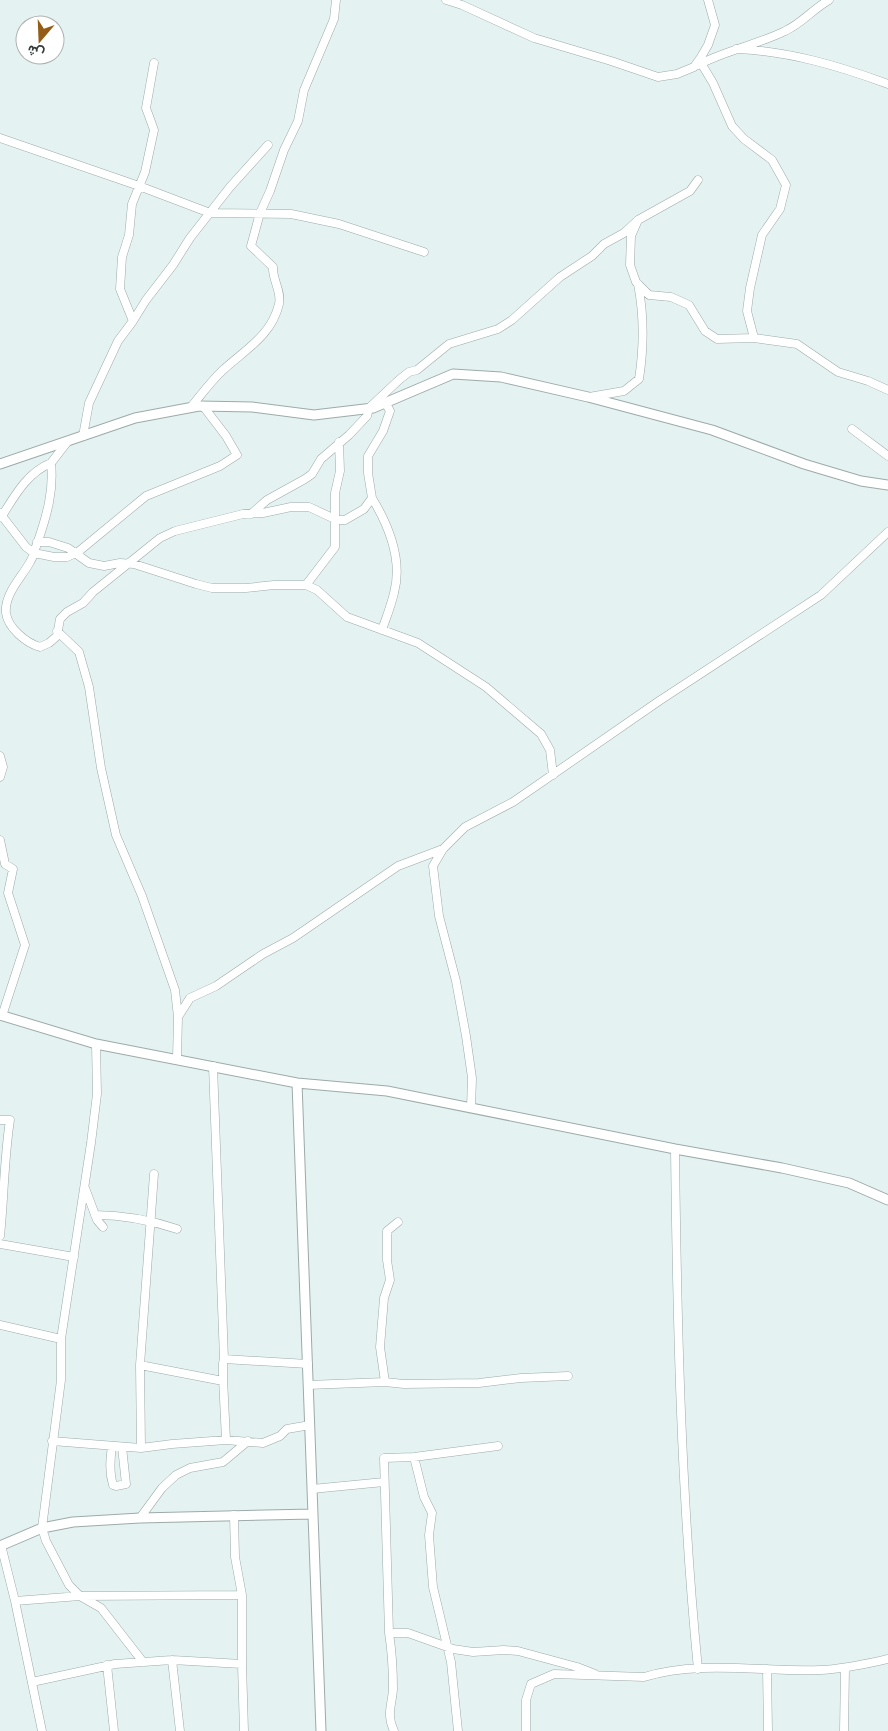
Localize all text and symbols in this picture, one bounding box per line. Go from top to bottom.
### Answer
north arrow [15,15,65,65]
text: ش [25,41,47,64]

